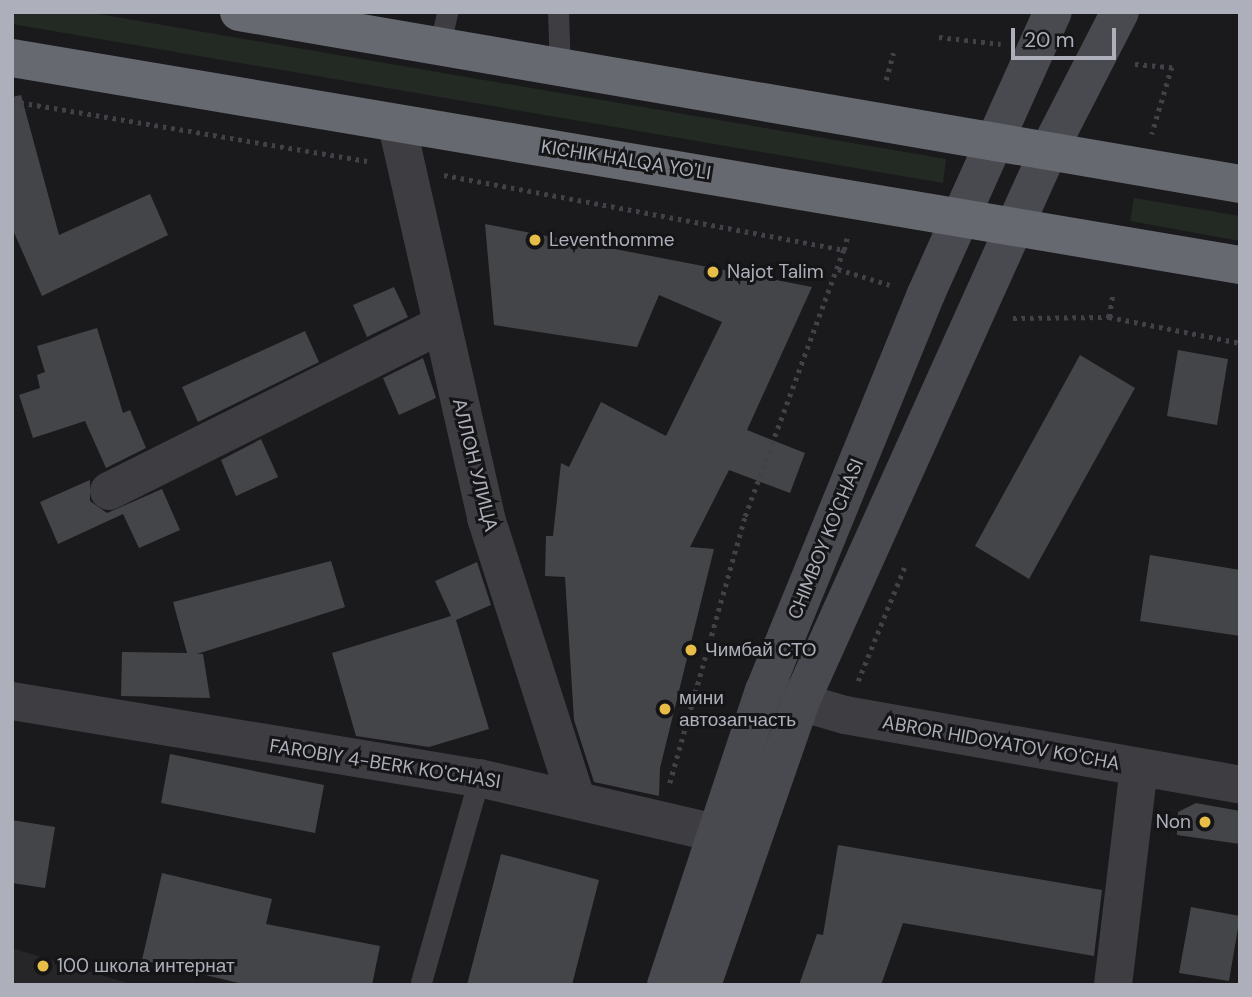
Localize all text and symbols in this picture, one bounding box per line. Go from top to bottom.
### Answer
scale bar [1014,14,1119,58]
text: 20 m [1024,26,1075,54]
street label: KICHIK HALQA YO'LI [539,135,713,185]
place label: Leventhomme [549,229,675,251]
marker: Leventhomme [527,232,543,248]
place label: Najot Talim [727,261,824,283]
marker: Najot Talim [705,264,721,280]
street label: АЛЛОН УЛИЦА [448,396,502,534]
street label: CHIMBOY KO'CHASI [783,455,869,623]
place label: Чимбай СТО [705,639,816,661]
marker: Чимбай СТО [683,642,699,658]
place label: мини автозапчасть [679,687,796,731]
marker: мини автозапчасть [657,701,673,717]
street label: ABROR HIDOYATOV KO'CHA [881,711,1121,775]
street label: FAROBIY 4-BERK KO'CHASI [268,734,502,794]
place label: Non [1156,811,1191,833]
marker: Non [1197,814,1213,830]
place label: 100 школа интернат [57,955,235,977]
marker: 100 школа интернат [35,958,51,974]

